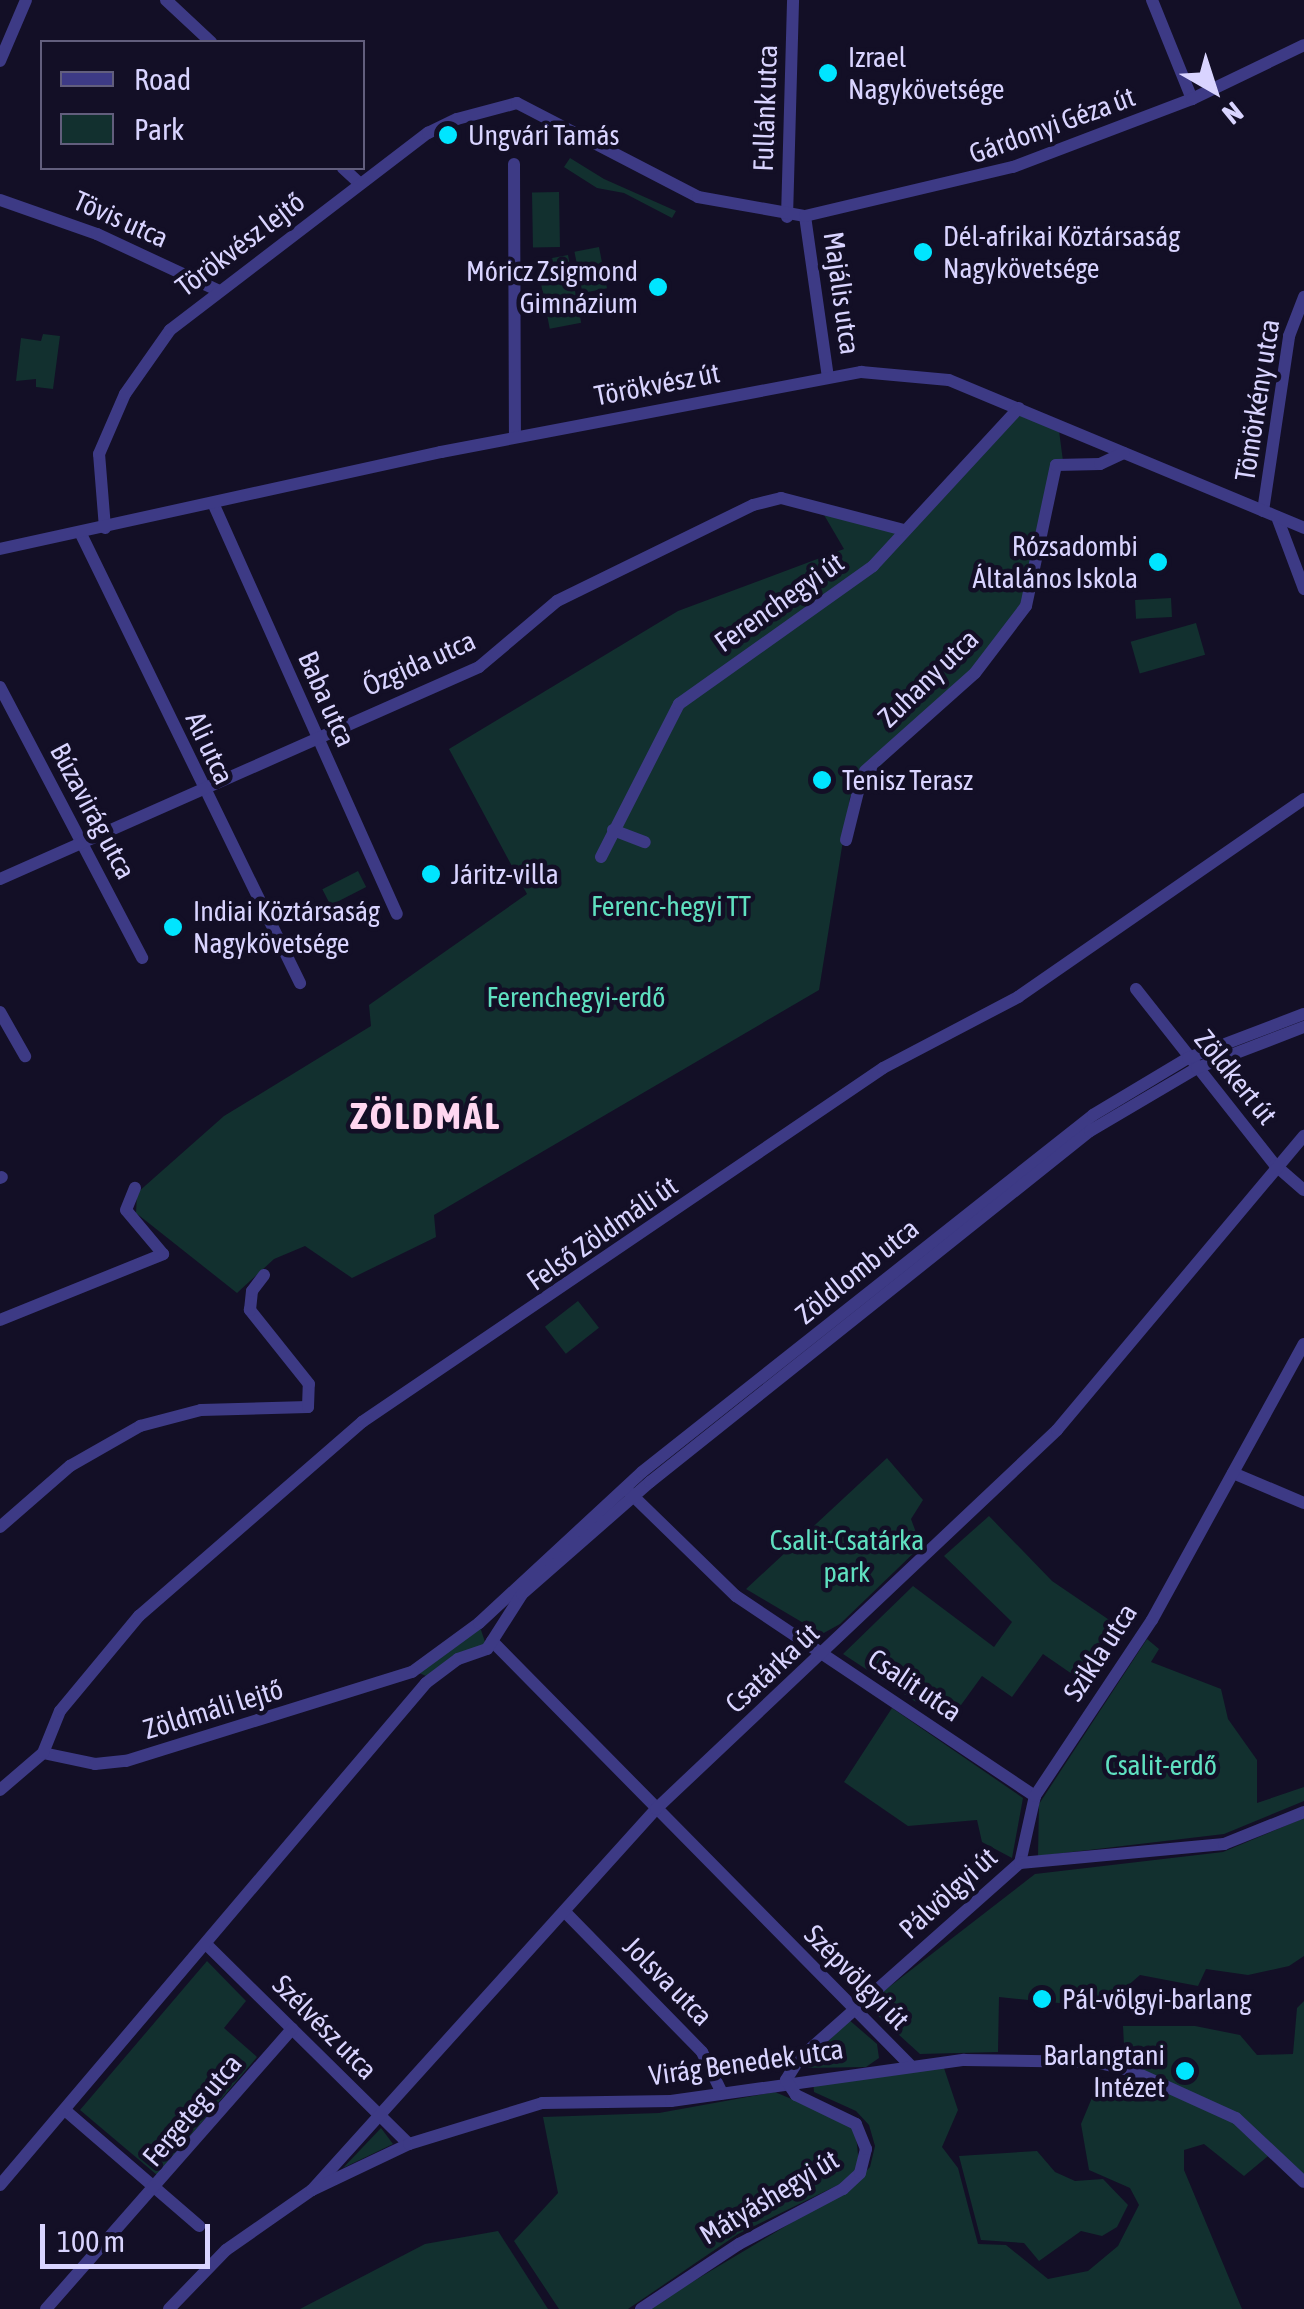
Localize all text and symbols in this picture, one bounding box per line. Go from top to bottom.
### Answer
legend [40,40,365,170]
place label: Izrael Nagykövetsége [848,40,1005,106]
north arrow [1164,40,1264,140]
street label: Fullánk utca [746,44,784,172]
text: Road [134,62,191,96]
marker: Izrael Nagykövetsége [817,62,839,84]
street label: Gárdonyi Géza út [964,79,1140,171]
text: N [1216,96,1249,131]
text: Park [134,112,184,146]
place label: Ungvári Tamás [468,118,619,152]
marker: Ungvári Tamás [437,124,459,146]
street label: Tövis utca [69,183,173,255]
street label: Törökvész lejtő [169,185,311,303]
place label: Dél-afrikai Köztársaság Nagykövetsége [943,219,1180,285]
street label: Majális utca [817,230,867,356]
marker: Dél-afrikai Köztársaság Nagykövetsége [912,241,934,263]
place label: Móricz Zsigmond Gimnázium [466,254,638,320]
marker: Móricz Zsigmond Gimnázium [647,276,669,298]
street label: Tömörkény utca [1228,317,1286,483]
street label: Törökvész út [592,355,722,413]
place label: Rózsadombi Általános Iskola [972,529,1138,595]
street label: Ferenchegyi út [708,545,850,659]
marker: Rózsadombi Általános Iskola [1147,551,1169,573]
street label: Zuhany utca [871,622,985,734]
street label: Őzgida utca [357,623,481,703]
street label: Baba utca [291,646,363,752]
street label: Ali utca [179,706,241,790]
street label: Búzavirág utca [43,737,143,885]
place label: Tenisz Terasz [842,763,973,797]
marker: Tenisz Terasz [811,769,833,791]
place label: Járitz-villa [451,857,559,891]
marker: Járitz-villa [420,863,442,885]
park label: Ferenc-hegyi TT [591,889,751,923]
place label: Indiai Köztársaság Nagykövetsége [193,894,380,960]
marker: Indiai Köztársaság Nagykövetsége [162,916,184,938]
park label: Ferenchegyi-erdő [486,980,666,1014]
street label: Zöldkert út [1188,1023,1284,1131]
district label: ZÖLDMÁL [350,1093,502,1139]
street label: Felső Zöldmáli út [520,1169,684,1297]
street label: Zöldlomb utca [789,1211,925,1331]
park label: Csalit-Csatárka park [770,1523,924,1589]
street label: Szikla utca [1056,1597,1144,1707]
street label: Csatárka út [718,1616,826,1720]
street label: Csalit utca [862,1641,968,1729]
street label: Zöldmáli lejtő [139,1672,287,1746]
park label: Csalit-erdő [1105,1748,1217,1782]
street label: Pálvölgyi út [892,1840,1004,1946]
street label: Szépvölgyi út [798,1918,916,2036]
street label: Jolsva utca [616,1929,720,2033]
street label: Szélvész utca [266,1968,384,2086]
place label: Pál-völgyi-barlang [1062,1982,1252,2016]
marker: Pál-völgyi-barlang [1031,1988,1053,2010]
street label: Virág Benedek utca [647,2032,845,2092]
place label: Barlangtani Intézet [1043,2038,1165,2104]
street label: Fergeteg utca [135,2047,249,2173]
marker: Barlangtani Intézet [1174,2060,1196,2082]
street label: Mátyáshegyi út [694,2142,844,2252]
scale bar [45,2204,215,2266]
text: 100 m [57,2224,125,2258]

